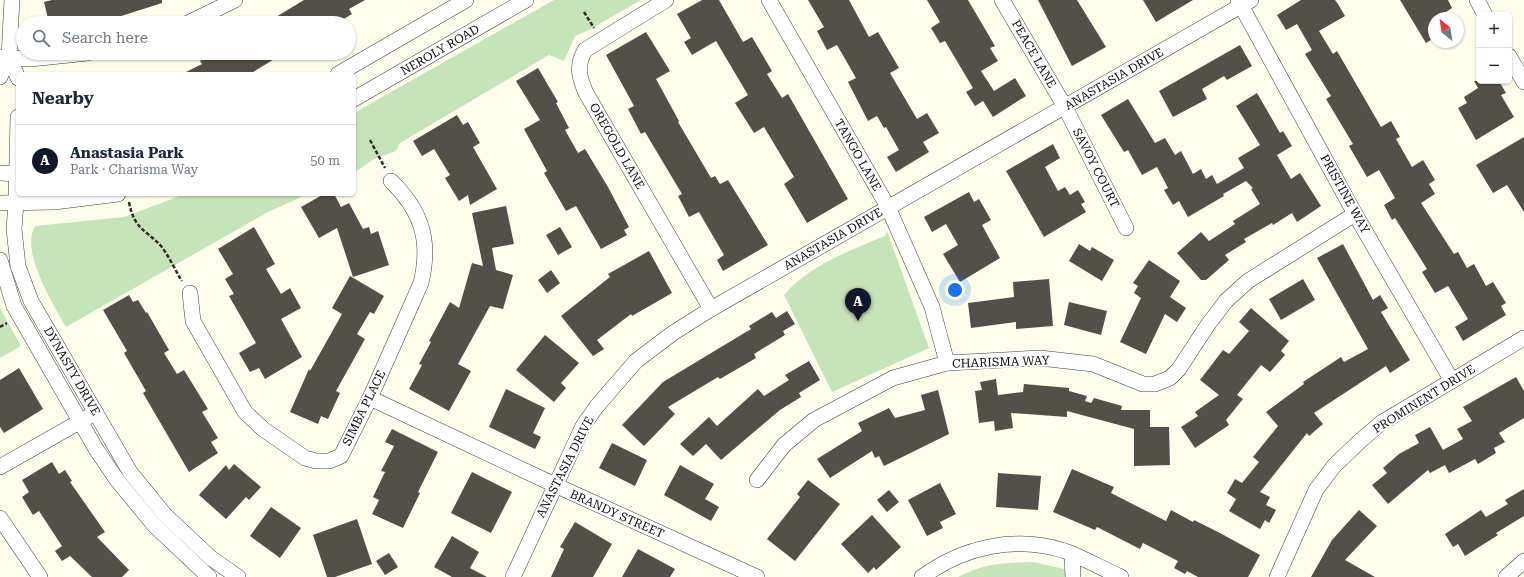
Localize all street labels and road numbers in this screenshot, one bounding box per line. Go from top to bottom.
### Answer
street label: PEACE LANE [1009,18,1059,90]
street label: NEROLY ROAD [398,22,482,78]
street label: ANASTASIA DRIVE [1062,45,1166,113]
street label: OREGOLD LANE [587,100,647,192]
street label: TANGO LANE [832,117,884,193]
street label: SAVOY COURT [1070,126,1122,210]
street label: PRISTINE WAY [1317,152,1373,237]
street label: ANASTASIA DRIVE [781,205,885,273]
street label: DYNASTY DRIVE [41,324,103,418]
street label: CHARISMA WAY [952,353,1051,371]
street label: PROMINENT DRIVE [1370,362,1478,436]
street label: SIMBA PLACE [340,368,388,448]
street label: ANASTASIA DRIVE [533,414,597,520]
street label: BRANDY STREET [568,487,666,541]

